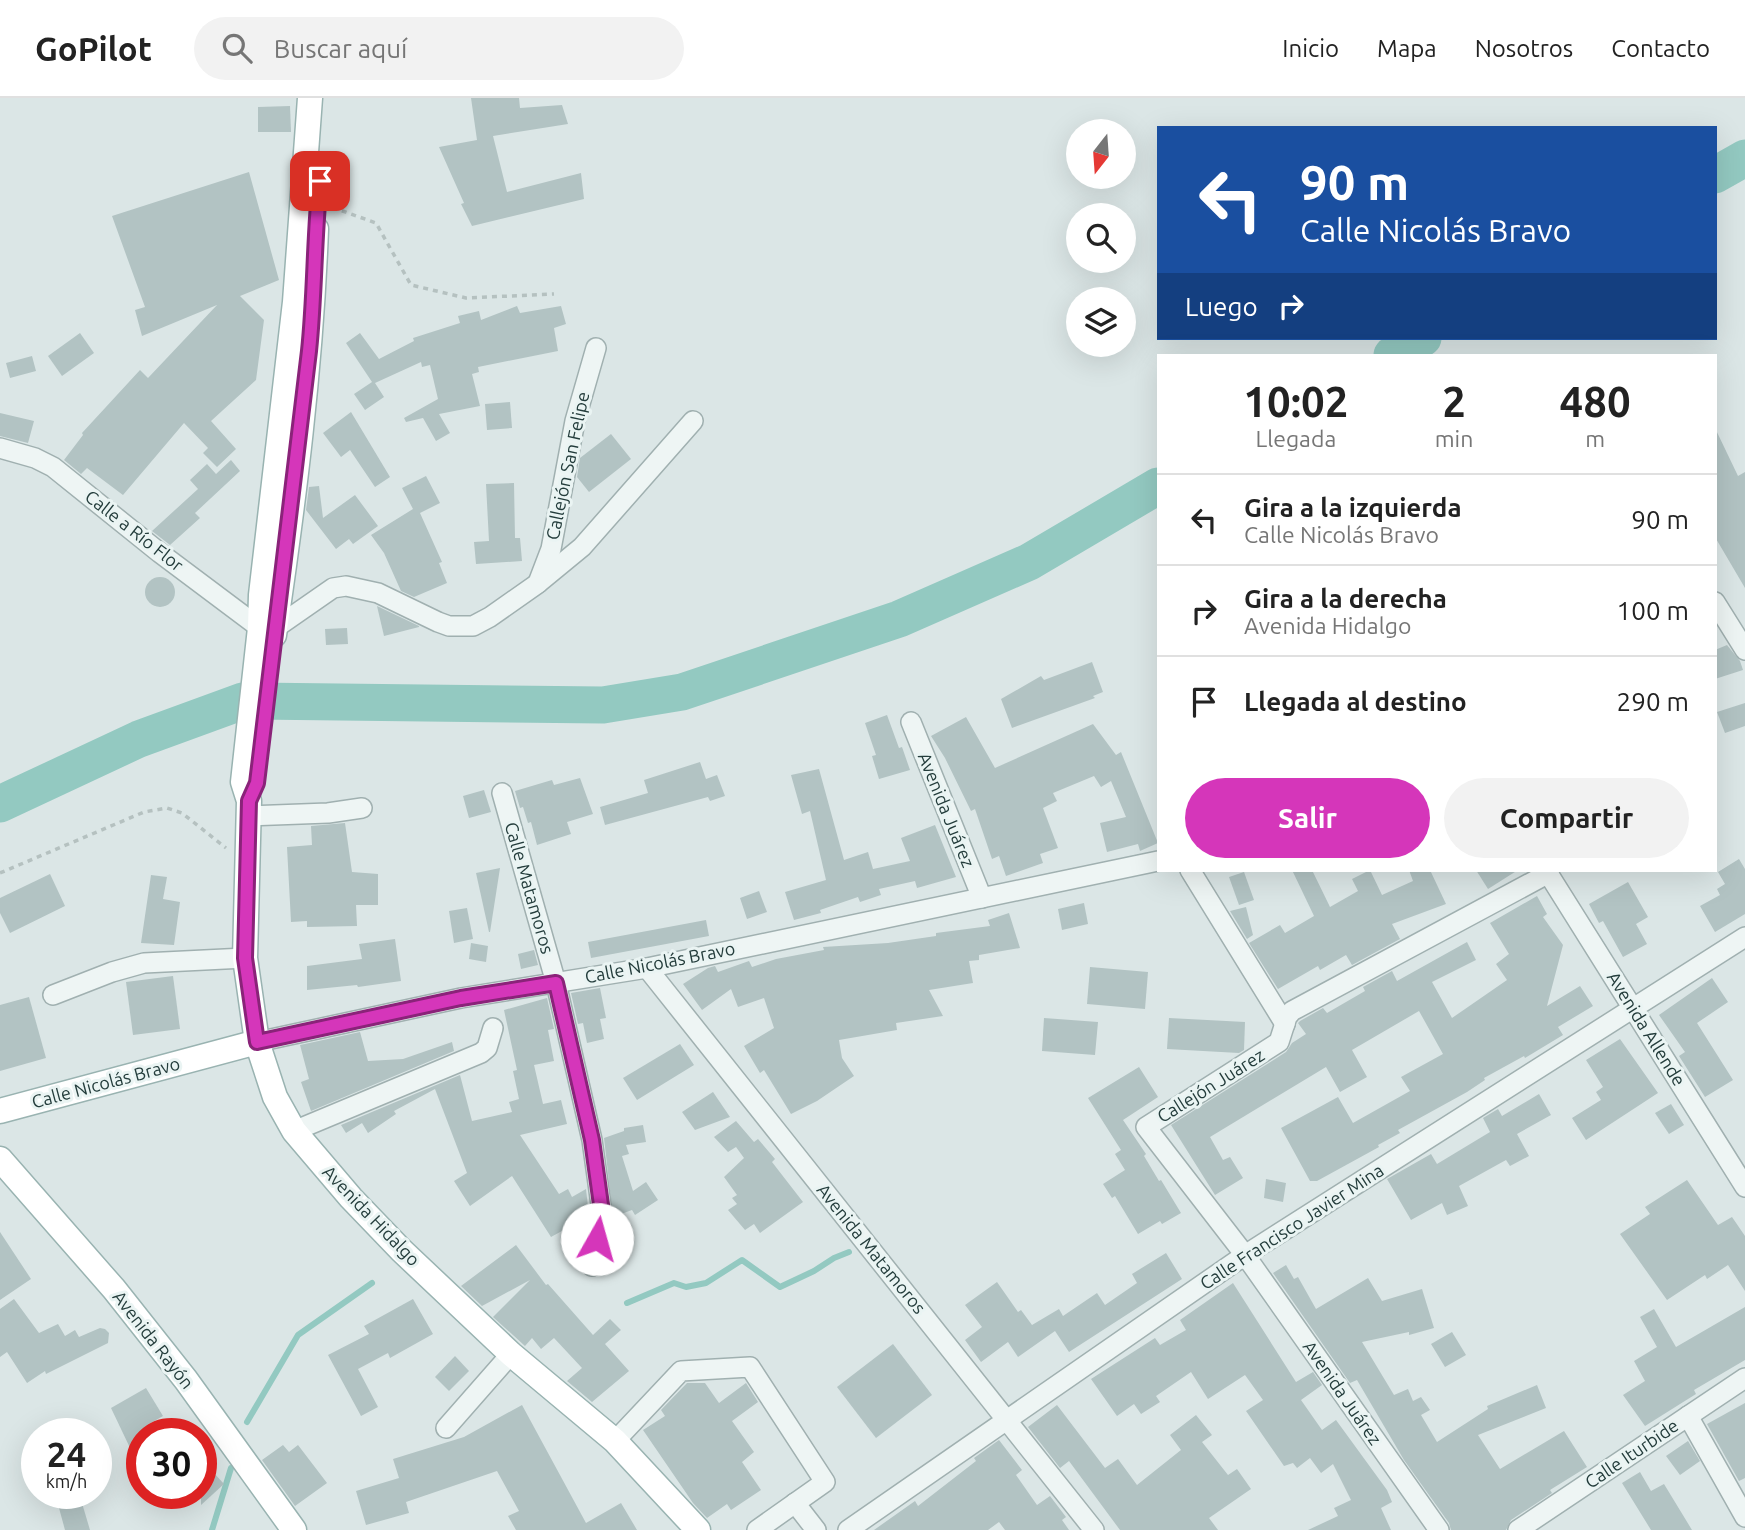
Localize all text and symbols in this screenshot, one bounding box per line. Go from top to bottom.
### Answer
search box [194,17,684,80]
icon: search [218,29,256,67]
text: GoPilot [35,30,152,67]
text: Buscar aquí [274,34,407,63]
text: Inicio [1282,35,1339,62]
text: Mapa [1377,35,1437,62]
text: Nosotros [1475,35,1573,62]
text: Contacto [1611,35,1710,62]
north arrow [1066,119,1136,189]
map controls [1066,119,1136,357]
pin [290,151,350,211]
icon: left [1185,154,1276,245]
text: 90 m [1300,154,1409,209]
icon: arrive [301,162,339,200]
button: search [1066,203,1136,273]
text: Calle Nicolás Bravo [1300,212,1571,248]
button: layers [1066,287,1136,357]
icon: right [1272,287,1310,325]
text: Luego [1185,292,1258,321]
text: 10:02 [1243,378,1348,425]
text: 2 [1442,378,1466,425]
text: 480 [1560,378,1631,425]
street label: Callejón San Felipe [542,390,593,542]
text: Llegada [1255,426,1336,451]
text: min [1435,426,1473,451]
text: m [1585,426,1605,451]
street label: Calle a Río Flor [82,486,188,575]
text: Gira a la izquierda [1244,493,1462,522]
icon: left [1185,501,1223,539]
text: 90 m [1631,505,1689,534]
text: Calle Nicolás Bravo [1244,522,1439,547]
text: Gira a la derecha [1244,584,1447,613]
icon: right [1185,592,1223,630]
text: 100 m [1617,596,1689,625]
text: Avenida Hidalgo [1244,613,1411,638]
icon: arrive [1185,683,1223,721]
text: Llegada al destino [1244,687,1467,716]
text: 290 m [1617,687,1689,716]
street label: Avenida Juárez [915,749,979,870]
button: Salir [1185,778,1430,858]
button: Compartir [1444,778,1689,858]
street label: Calle Matamoros [502,820,558,956]
street label: Calle Nicolás Bravo [583,938,737,986]
street label: Avenida Allende [1604,968,1690,1089]
street label: Callejón Juárez [1153,1044,1268,1126]
street label: Calle Nicolás Bravo [29,1053,182,1111]
street label: Calle Francisco Javier Mina [1196,1159,1387,1293]
street label: Avenida Hidalgo [319,1161,424,1269]
street label: Avenida Matamoros [813,1179,930,1317]
position arrow [560,1202,634,1276]
street label: Avenida Rayón [109,1287,198,1392]
street label: Avenida Juárez [1300,1337,1386,1448]
street label: Calle Iturbide [1581,1415,1682,1492]
speed limit sign: 30 [126,1418,217,1509]
text: 24 [47,1434,86,1474]
text: km/h [46,1471,87,1491]

